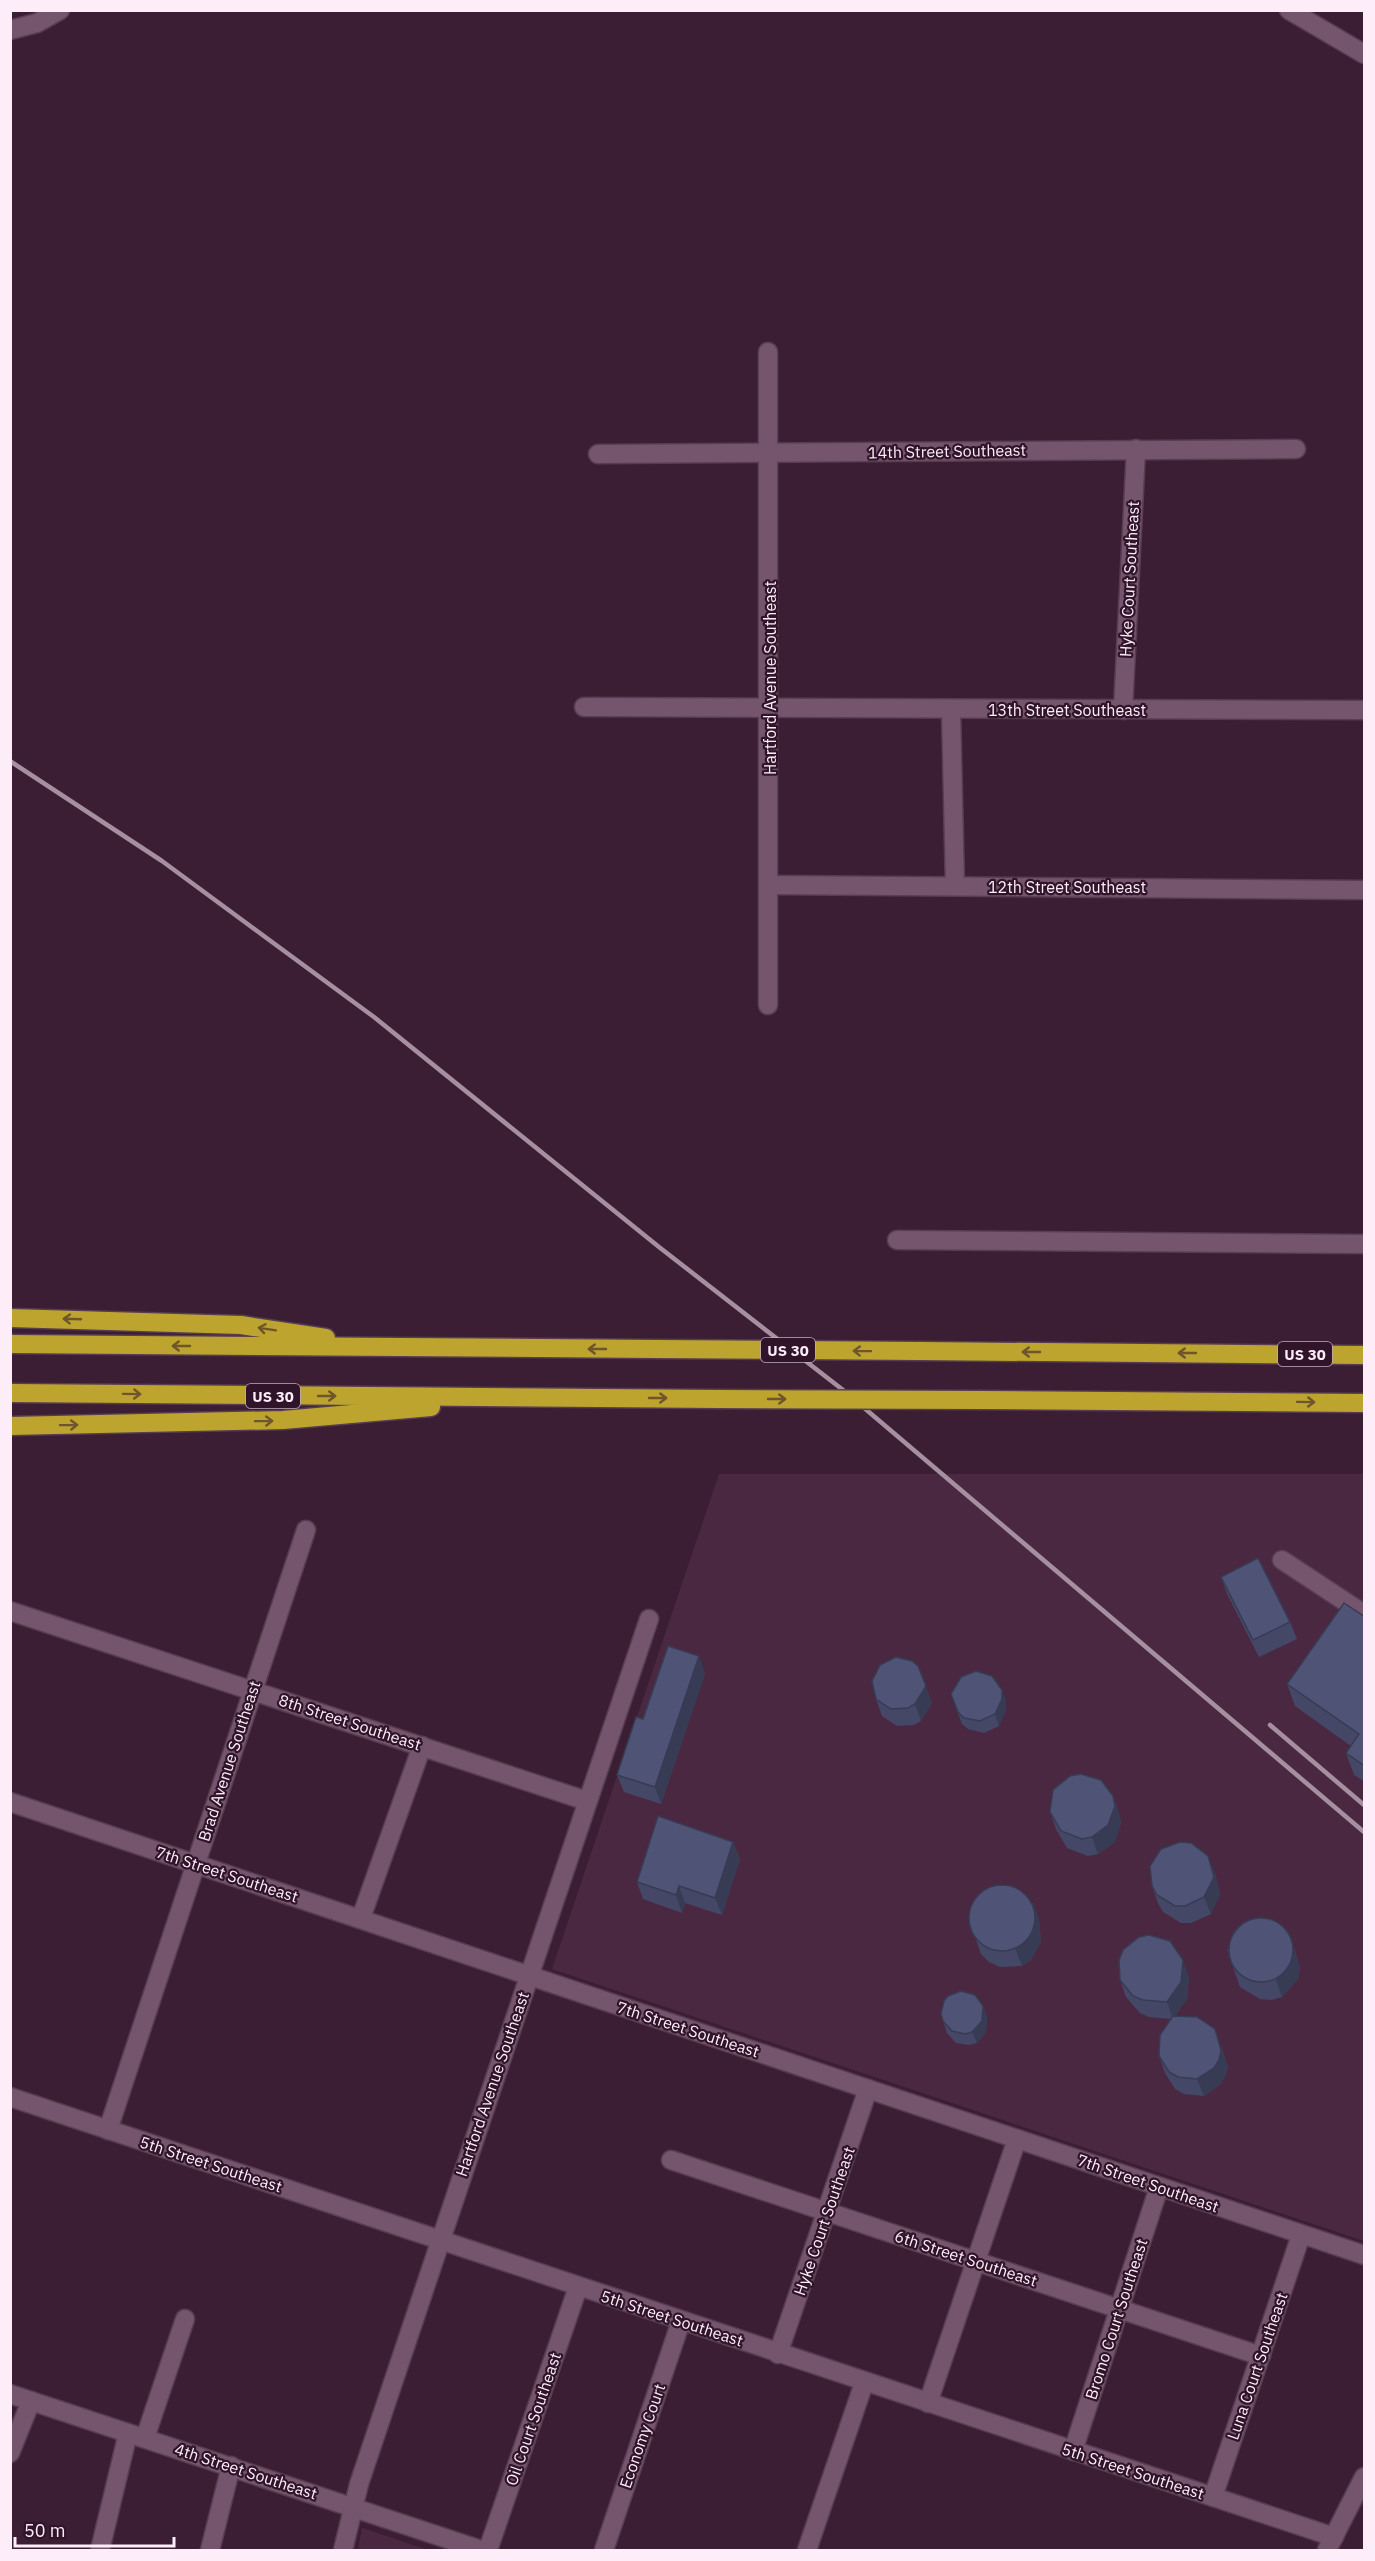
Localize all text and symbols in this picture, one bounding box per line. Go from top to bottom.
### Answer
street label: 14th Street Southeast [868,440,1026,462]
street label: Hyke Court Southeast [1115,501,1143,657]
street label: Hartford Avenue Southeast [760,581,780,775]
street label: 13th Street Southeast [988,700,1146,720]
street label: 12th Street Southeast [988,877,1146,897]
one-way arrow [63,1314,83,1325]
one-way arrow [258,1323,277,1334]
road number: US 30 [761,1338,815,1362]
one-way arrow [172,1340,192,1352]
road number: US 30 [1278,1342,1332,1366]
one-way arrow [588,1343,608,1355]
one-way arrow [852,1345,872,1357]
one-way arrow [1022,1346,1042,1358]
one-way arrow [1177,1347,1197,1359]
road number: US 30 [246,1384,300,1408]
one-way arrow [121,1389,141,1400]
one-way arrow [316,1390,336,1402]
one-way arrow [647,1392,667,1404]
one-way arrow [767,1393,787,1405]
one-way arrow [1296,1396,1316,1408]
one-way arrow [253,1415,273,1427]
one-way arrow [58,1419,78,1431]
street label: Brad Avenue Southeast [194,1678,264,1844]
street label: 8th Street Southeast [276,1690,424,1754]
street label: 7th Street Southeast [153,1842,301,1906]
street label: Hartford Avenue Southeast [451,1989,533,2179]
street label: 7th Street Southeast [614,1997,762,2061]
street label: 5th Street Southeast [137,2132,285,2196]
street label: Hyke Court Southeast [789,2144,859,2298]
street label: 7th Street Southeast [1075,2149,1221,2217]
street label: 6th Street Southeast [892,2226,1040,2290]
street label: Bromo Court Southeast [1081,2236,1151,2402]
street label: 5th Street Southeast [598,2286,746,2350]
street label: Luna Court Southeast [1222,2290,1292,2442]
street label: Oil Court Southeast [501,2350,565,2488]
street label: Economy Court [615,2381,669,2491]
street label: 4th Street Southeast [172,2439,320,2503]
street label: 5th Street Southeast [1059,2439,1207,2503]
scale bar [15,2510,174,2548]
text: 50 m [24,2519,66,2542]

